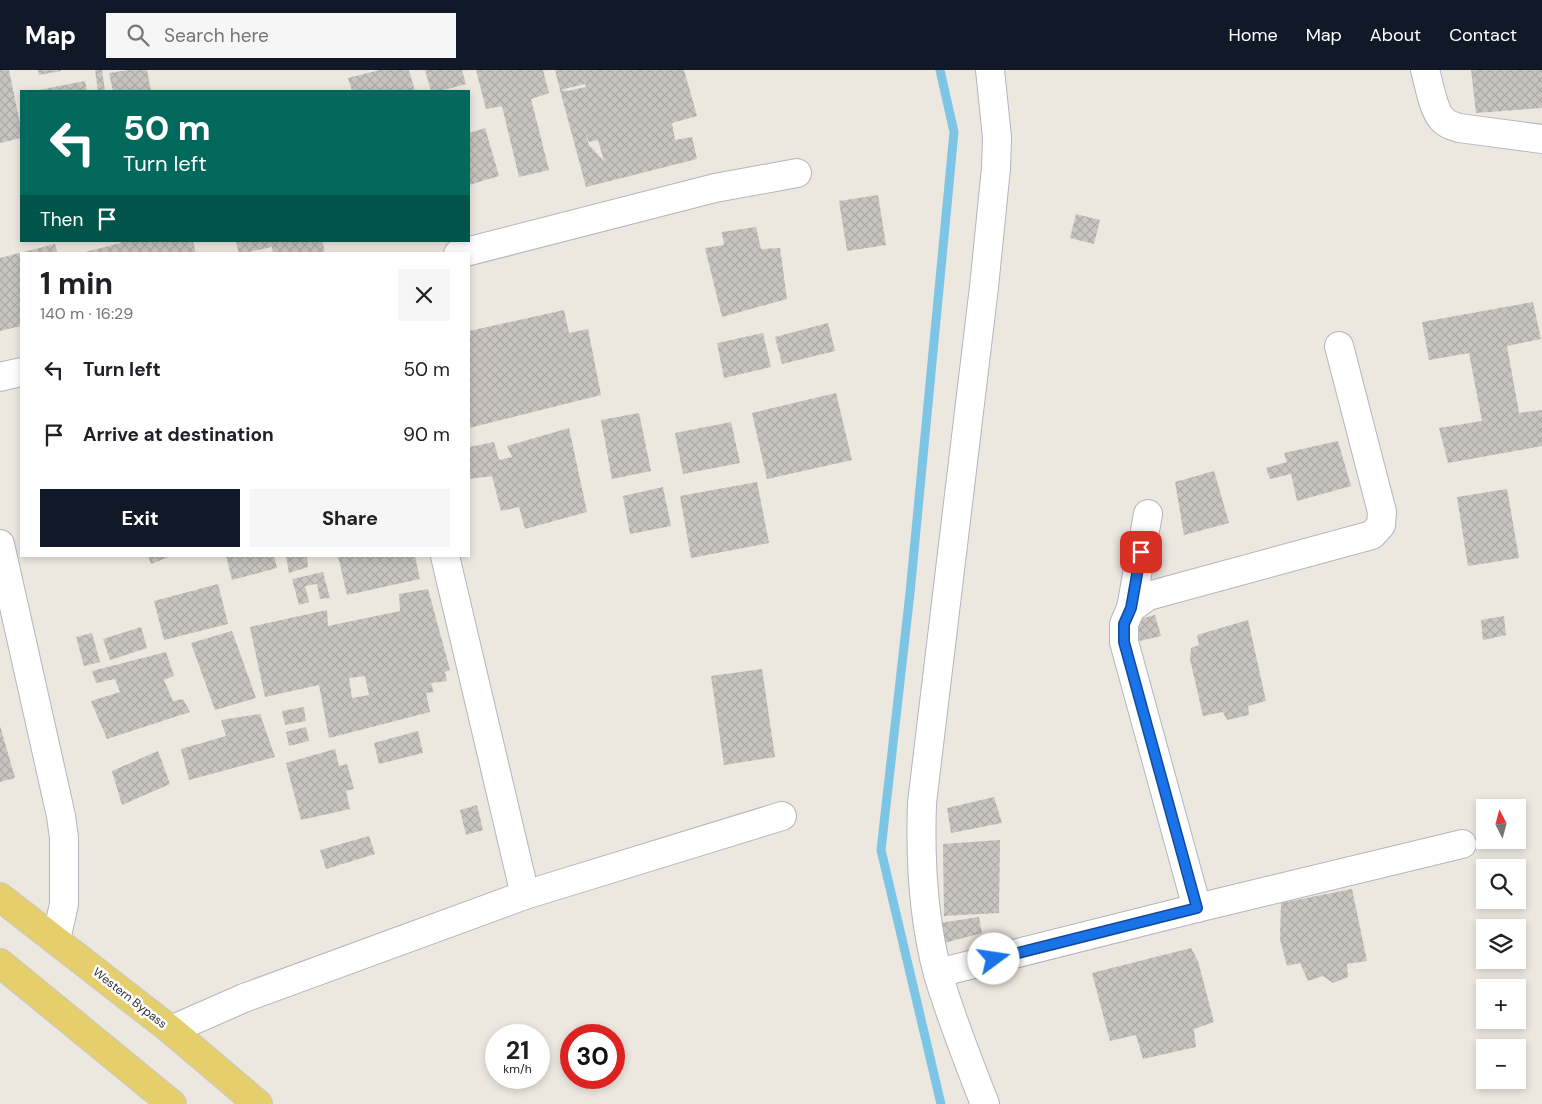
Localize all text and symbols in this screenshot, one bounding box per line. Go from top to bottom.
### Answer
search box [106,13,456,58]
text: Map [25,20,76,51]
icon: search [124,21,152,49]
text: Search here [164,23,269,48]
text: Home [1228,23,1278,47]
text: Map [1306,23,1342,47]
text: About [1370,23,1421,47]
text: Contact [1449,23,1517,47]
text: 50 m [123,105,211,151]
icon: left [40,110,105,175]
text: Turn left [123,149,207,178]
icon: arrive [93,205,121,233]
text: Then [40,207,83,232]
text: 1 min [40,264,113,303]
button: close [398,269,450,321]
text: 140 m · 16:29 [40,303,133,324]
icon: left [40,356,68,384]
text: Turn left [83,357,161,382]
text: 50 m [403,357,450,382]
icon: arrive [40,421,68,449]
text: Arrive at destination [83,422,274,447]
text: 90 m [403,422,450,447]
button: Exit [40,489,240,547]
button: Share [250,489,450,547]
pin [1120,531,1162,573]
icon: arrive [1127,538,1155,566]
north arrow [1476,799,1526,849]
map controls [1476,799,1526,1089]
button: search [1476,859,1526,909]
button: layers [1476,919,1526,969]
position arrow [967,932,1019,984]
street label: Western Bypass [90,964,170,1032]
button: + [1476,979,1526,1029]
speed limit sign: 30 [560,1024,625,1089]
text: 21 [506,1034,529,1067]
button: − [1476,1039,1526,1089]
text: km/h [503,1061,532,1077]

